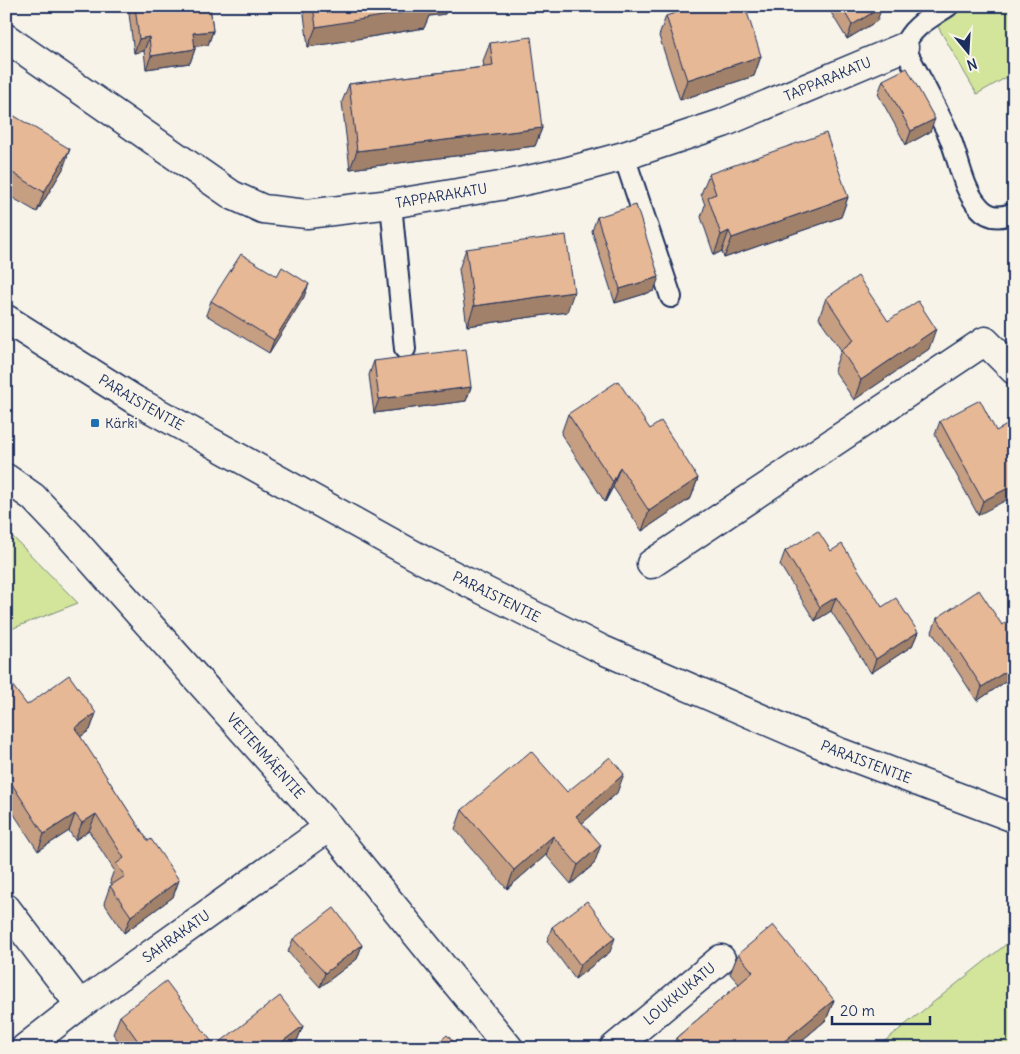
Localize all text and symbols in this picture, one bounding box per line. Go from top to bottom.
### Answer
north arrow [942,28,992,78]
street label: TAPPARAKATU [781,53,874,105]
text: N [965,54,979,74]
street label: TAPPARAKATU [394,179,489,212]
street label: PARAISTENTIE [95,370,187,434]
place label: Kärki [105,414,138,432]
marker: Kärki [89,417,101,429]
street label: PARAISTENTIE [450,567,543,626]
street label: VEITENMÄENTIE [223,709,308,802]
street label: PARAISTENTIE [818,736,914,788]
street label: SAHRAKATU [139,906,213,966]
street label: LOUKKUKATU [640,959,719,1029]
scale bar [832,994,930,1026]
text: 20 m [840,1001,875,1020]

